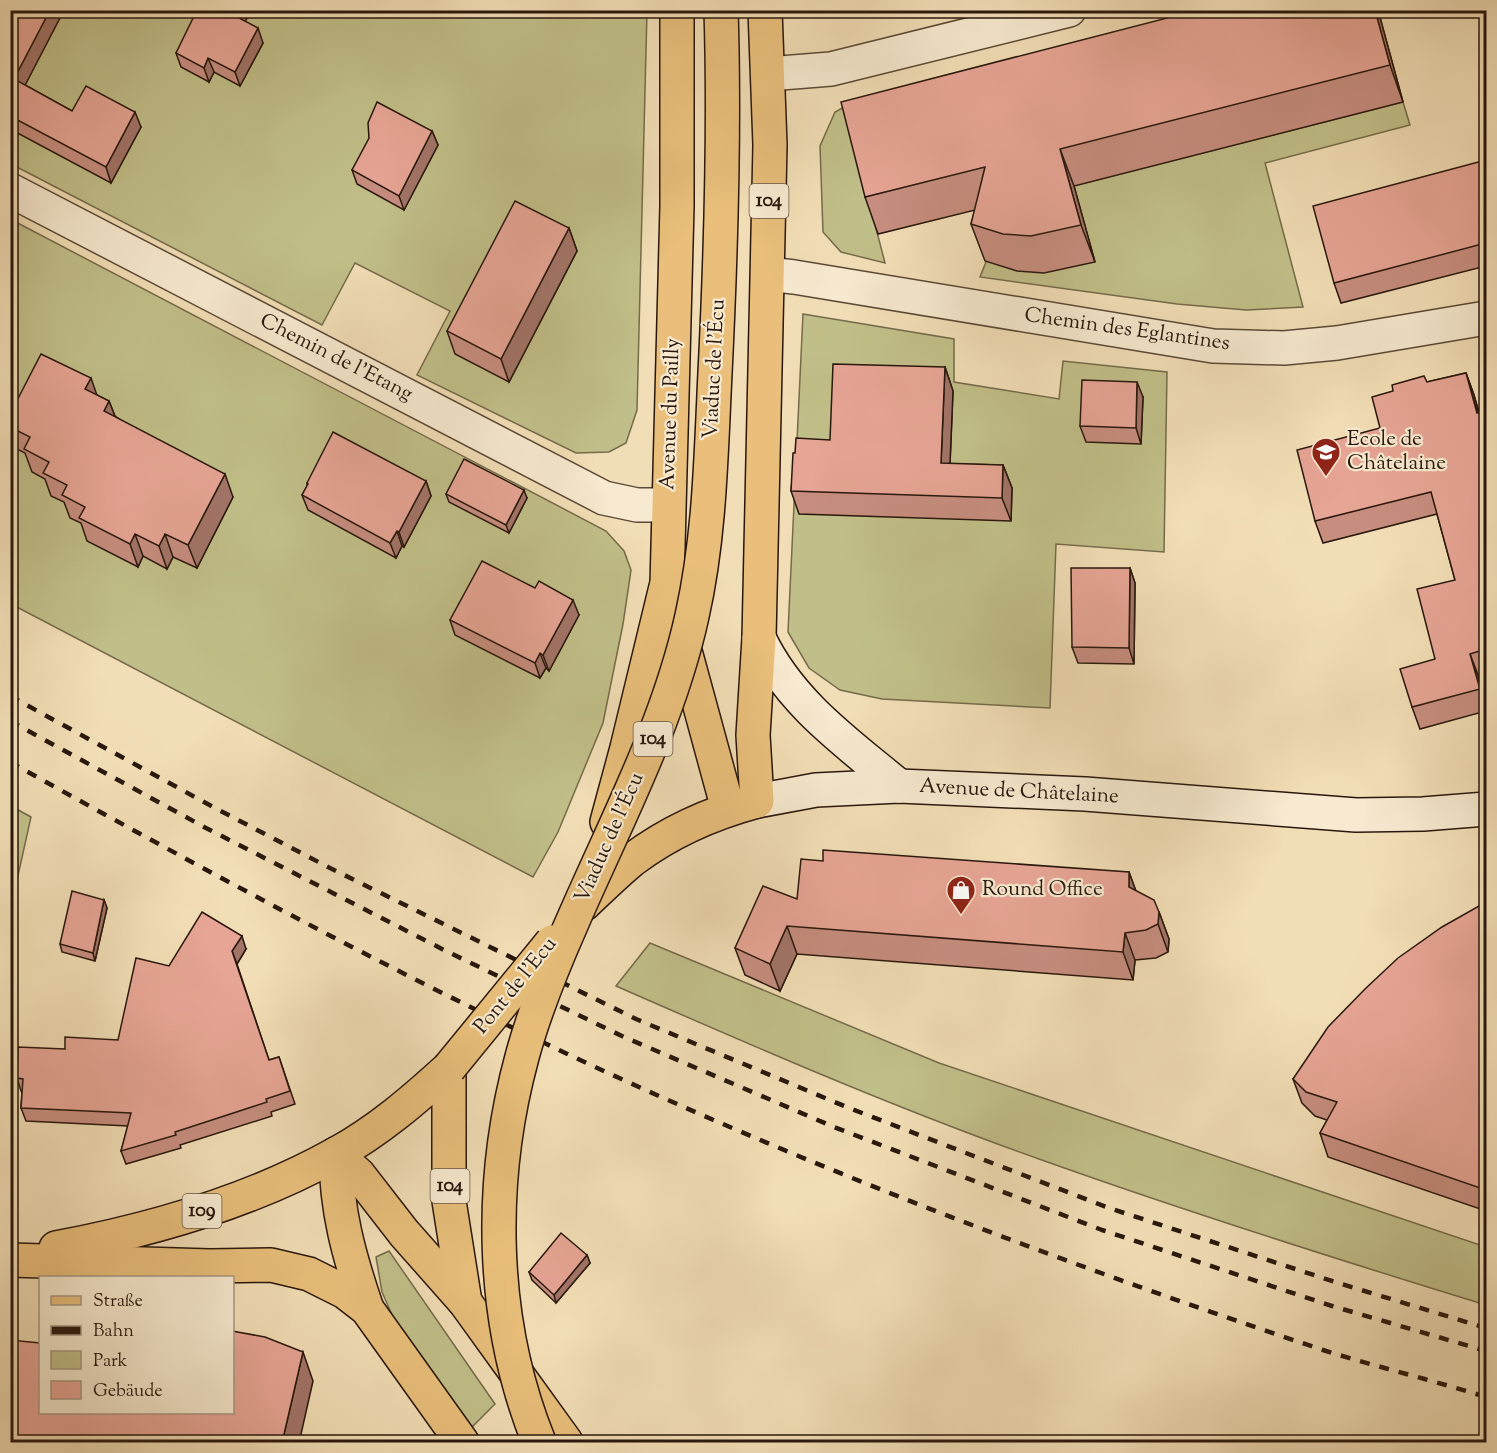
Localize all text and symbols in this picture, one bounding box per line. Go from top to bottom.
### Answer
road number: 104 [750,184,788,218]
street label: Viaduc de l'Écu [696,298,734,440]
street label: Chemin des Eglantines [1022,301,1232,359]
street label: Chemin de l'Etang [254,306,418,410]
street label: Avenue du Pailly [653,337,689,490]
place label: Ecole de Châtelaine [1347,425,1446,479]
school or university icon: Ecole de Châtelaine [1310,436,1342,478]
road number: 104 [634,722,672,756]
street label: Viaduc de l'Écu [568,768,652,908]
street label: Avenue de Châtelaine [919,772,1119,812]
shop icon: Round Office [945,874,977,916]
place label: Round Office [982,875,1103,905]
street label: Pont de l'Ecu [467,931,565,1041]
road number: 104 [430,1169,470,1203]
road number: 109 [182,1194,222,1228]
legend [39,1276,234,1414]
text: Straße [93,1289,143,1315]
text: Bahn [93,1319,134,1345]
text: Park [93,1349,128,1375]
text: Gebäude [93,1379,163,1405]

